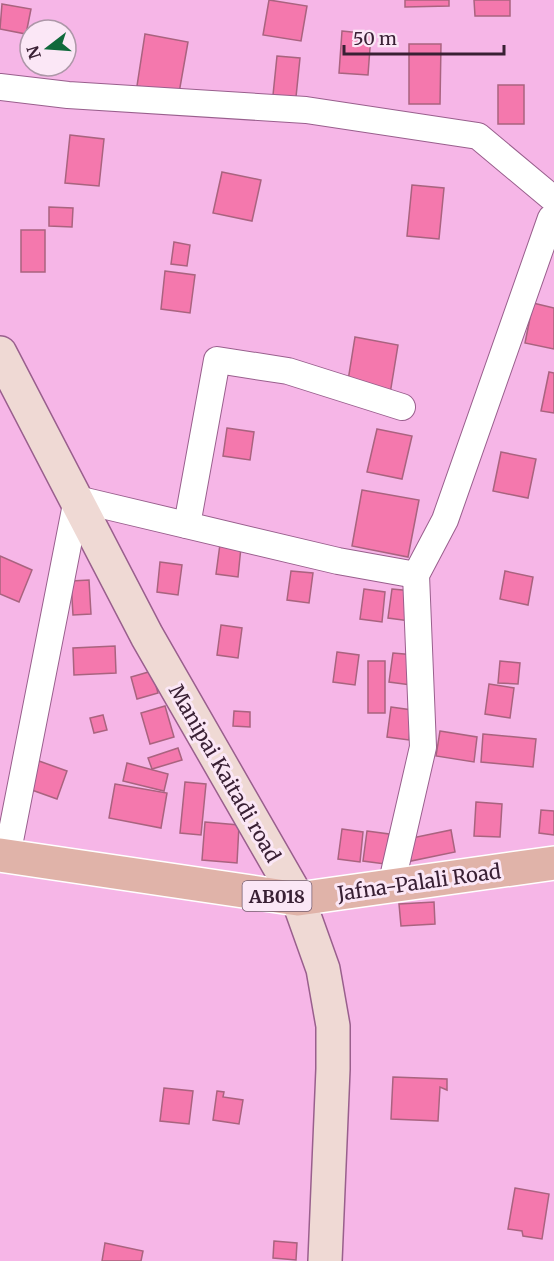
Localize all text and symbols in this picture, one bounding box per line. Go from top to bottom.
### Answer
north arrow [18,18,78,78]
scale bar [344,18,504,56]
text: 50 m [353,27,397,50]
text: N [22,43,45,61]
street label: Manipai Kaitadi road [164,680,286,866]
street label: Jafna-Palali Road [335,858,502,906]
road number: AB018 [242,881,312,911]

